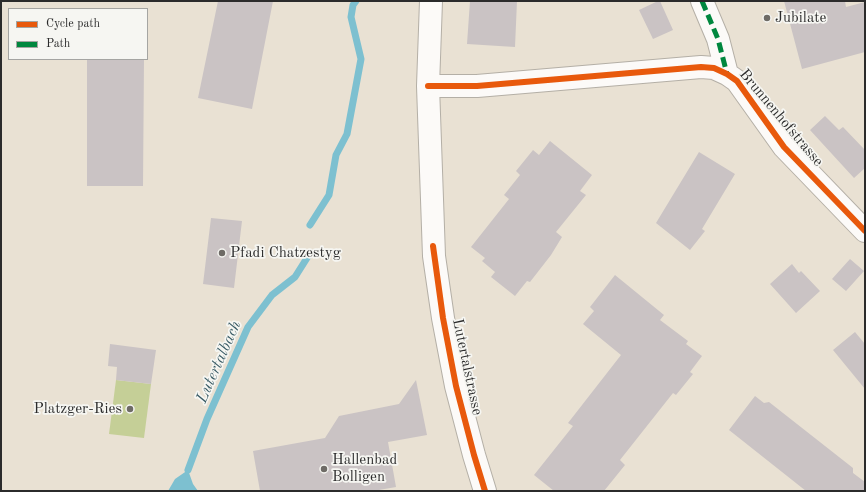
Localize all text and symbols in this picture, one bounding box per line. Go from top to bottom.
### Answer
legend [8,8,148,60]
place label: Jubilate [775,9,826,27]
marker: Jubilate [762,13,772,23]
text: Cycle path [46,18,100,30]
text: Path [46,38,70,50]
street label: Brunnenhofstrasse [735,66,827,170]
place label: Pfadi Chatzestyg [230,244,341,262]
marker: Pfadi Chatzestyg [217,248,227,258]
street label: Lutertalstrasse [448,317,486,417]
water label: Lutertalbach [192,318,246,406]
place label: Platzger-Ries [34,400,122,418]
marker: Platzger-Ries [125,404,135,414]
place label: Hallenbad Bolligen [332,451,397,486]
marker: Hallenbad Bolligen [319,464,329,474]

